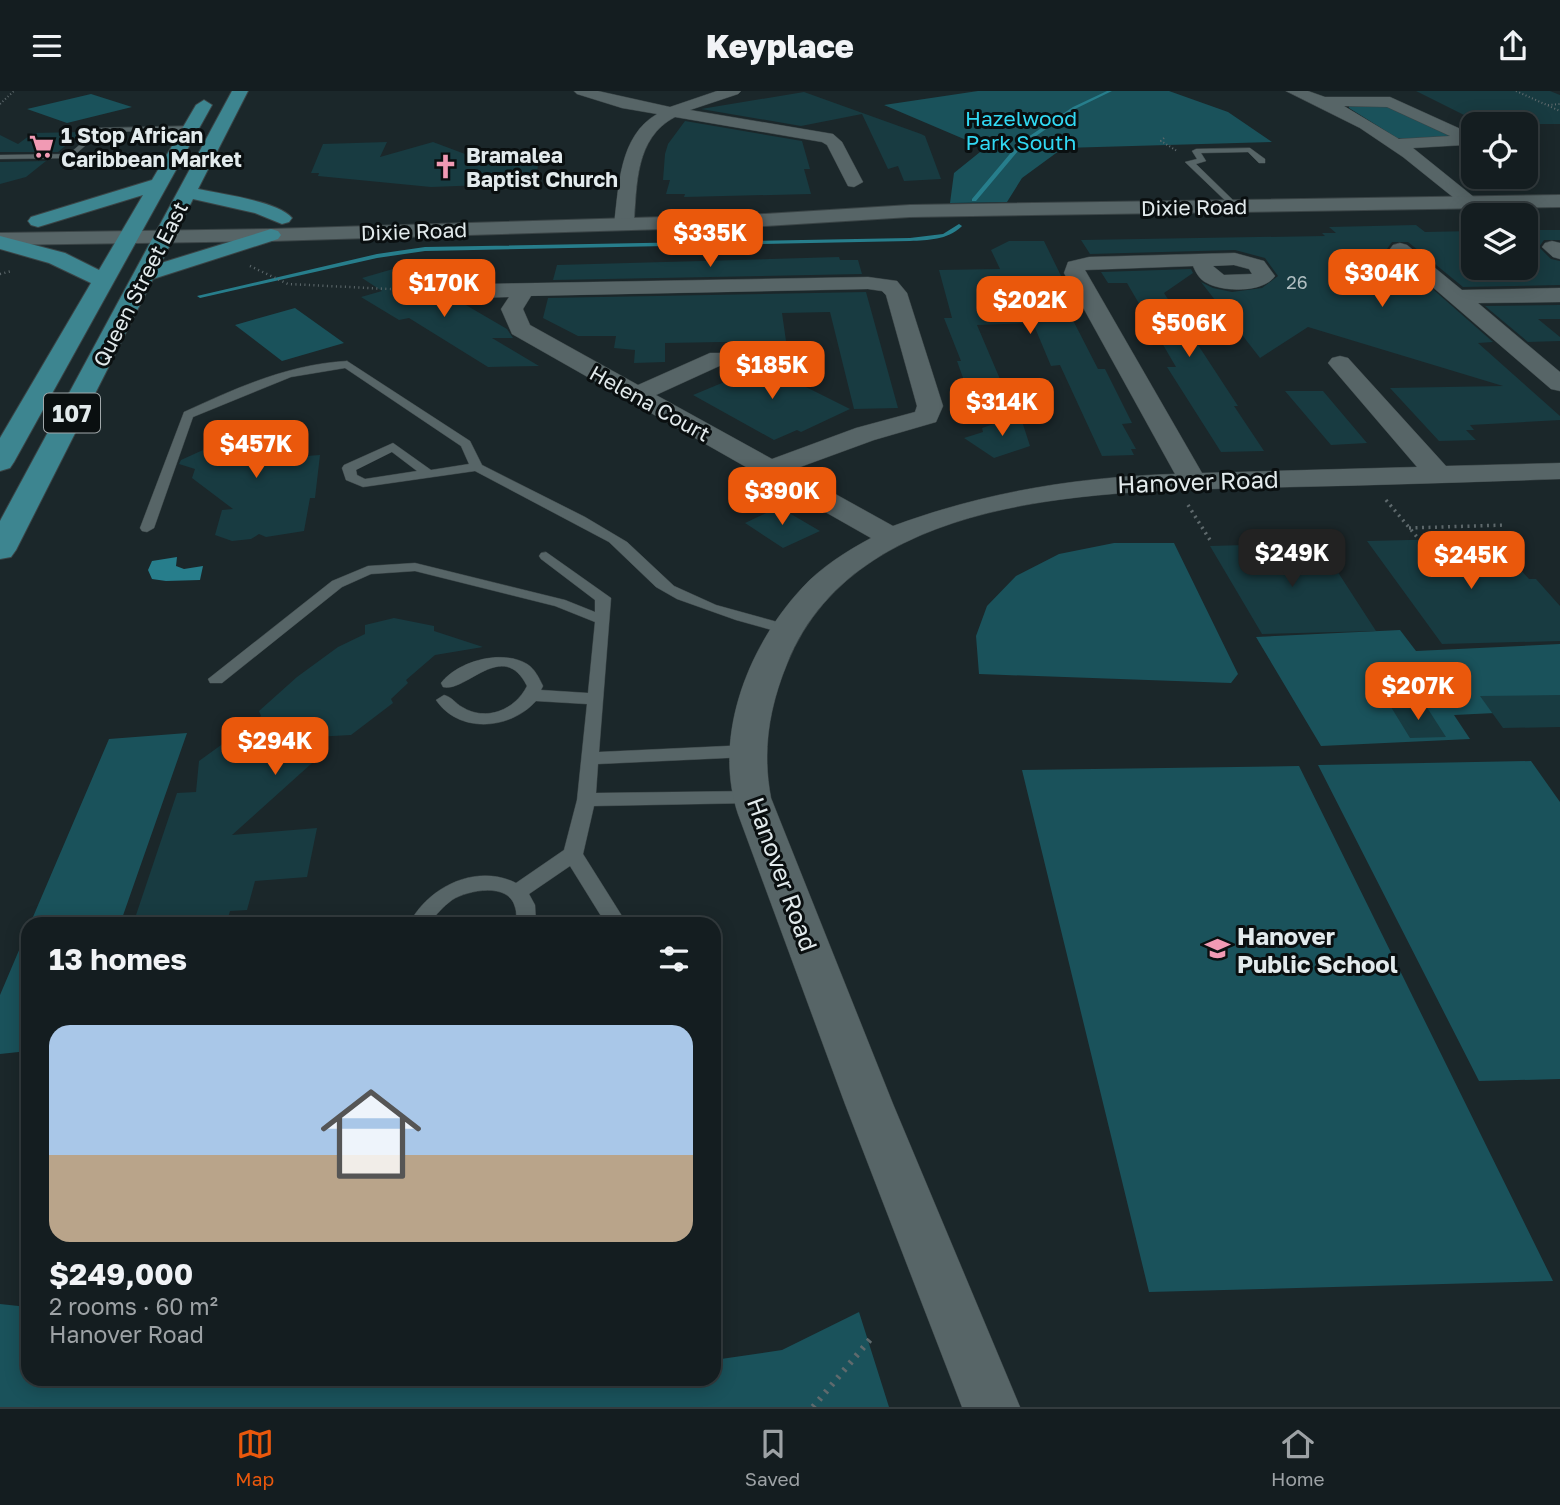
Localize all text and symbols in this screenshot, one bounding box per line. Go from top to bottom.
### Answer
icon: menu [28,27,66,65]
text: Keyplace [706,27,854,65]
icon: share [1494,27,1532,65]
park label: Hazelwood Park South [965,105,1077,155]
map controls [1461,112,1538,280]
button: locate [1461,112,1538,189]
place label: 1 Stop African Caribbean Market [61,122,242,172]
supermarket icon: 1 Stop African Caribbean Market [27,133,55,161]
place label: Bramalea Baptist Church [466,142,618,192]
church icon: Bramalea Baptist Church [432,153,460,181]
street label: Dixie Road [1141,193,1247,221]
street label: Queen Street East [87,197,193,371]
button: layers [1461,203,1538,280]
pin: $335K [661,209,759,269]
street label: Dixie Road [360,216,468,246]
text: $335K [673,218,747,246]
pin: $304K [1333,249,1431,309]
text: $304K [1344,258,1420,286]
pin: $170K [395,259,493,319]
text: $170K [408,268,480,296]
house number: 26 [1286,271,1308,293]
pin: $202K [981,277,1079,336]
text: $202K [992,285,1068,313]
pin: $506K [1140,299,1238,359]
text: $506K [1151,308,1227,336]
pin: $185K [723,341,821,401]
text: $185K [736,350,808,378]
street label: Helena Court [585,359,715,447]
pin: $314K [953,379,1051,438]
text: $314K [966,387,1038,415]
road number: 107 [44,393,100,433]
pin: $457K [207,421,305,480]
text: $457K [219,429,293,457]
street label: Hanover Road [1117,464,1279,498]
pin: $390K [733,467,831,527]
text: $390K [744,476,820,504]
pin: $249K [1243,529,1341,589]
pin: $245K [1422,531,1520,591]
text: $249K [1254,538,1330,566]
text: $245K [1434,540,1508,568]
pin: $207K [1369,663,1467,722]
text: $207K [1381,671,1455,699]
pin: $294K [226,717,324,777]
text: $294K [237,726,313,754]
street label: Hanover Road [742,793,824,955]
place label: Hanover Public School [1237,921,1398,978]
school or university icon: Hanover Public School [1203,935,1231,963]
icon: filters [655,940,693,978]
text: 13 homes [49,941,187,977]
icon: home [308,1071,434,1197]
text: $249,000 [49,1256,193,1292]
text: 2 rooms · 60 m² [49,1292,218,1320]
text: Hanover Road [49,1320,204,1348]
tab: Map [235,1425,274,1490]
tab: Saved [745,1425,800,1490]
tab: Home [1271,1425,1325,1490]

